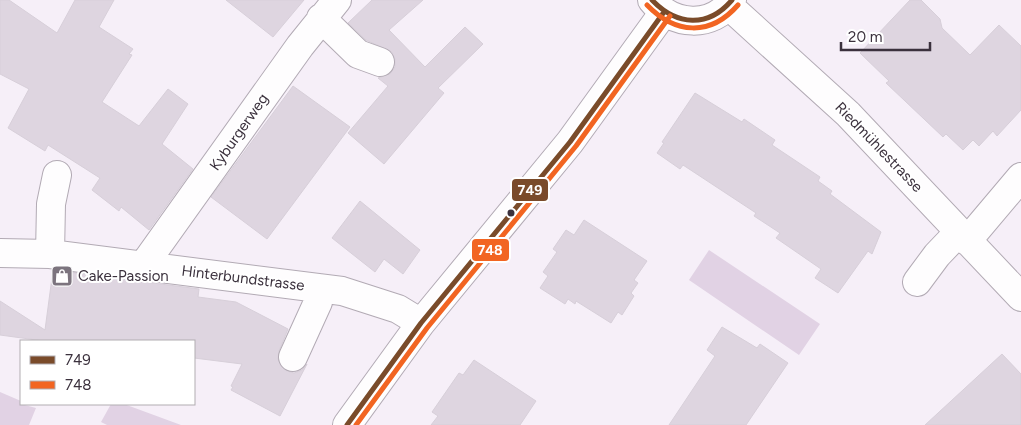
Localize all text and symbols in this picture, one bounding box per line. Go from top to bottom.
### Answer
scale bar [841,20,930,52]
text: 20 m [848,28,882,46]
street label: Kyburgerweg [206,90,272,174]
street label: Riedmühlestrasse [831,98,927,196]
line badge: 749 [511,178,549,202]
text: 749 [518,182,542,199]
unlabelled marker [506,208,516,218]
line badge: 748 [471,238,510,262]
text: 748 [477,242,503,259]
street label: Hinterbundstrasse [180,262,306,294]
shop icon: Cake-Passion [50,264,74,288]
place label: Cake-Passion [78,267,169,285]
legend [20,340,195,405]
text: 749 [65,351,91,369]
text: 748 [65,376,92,394]

